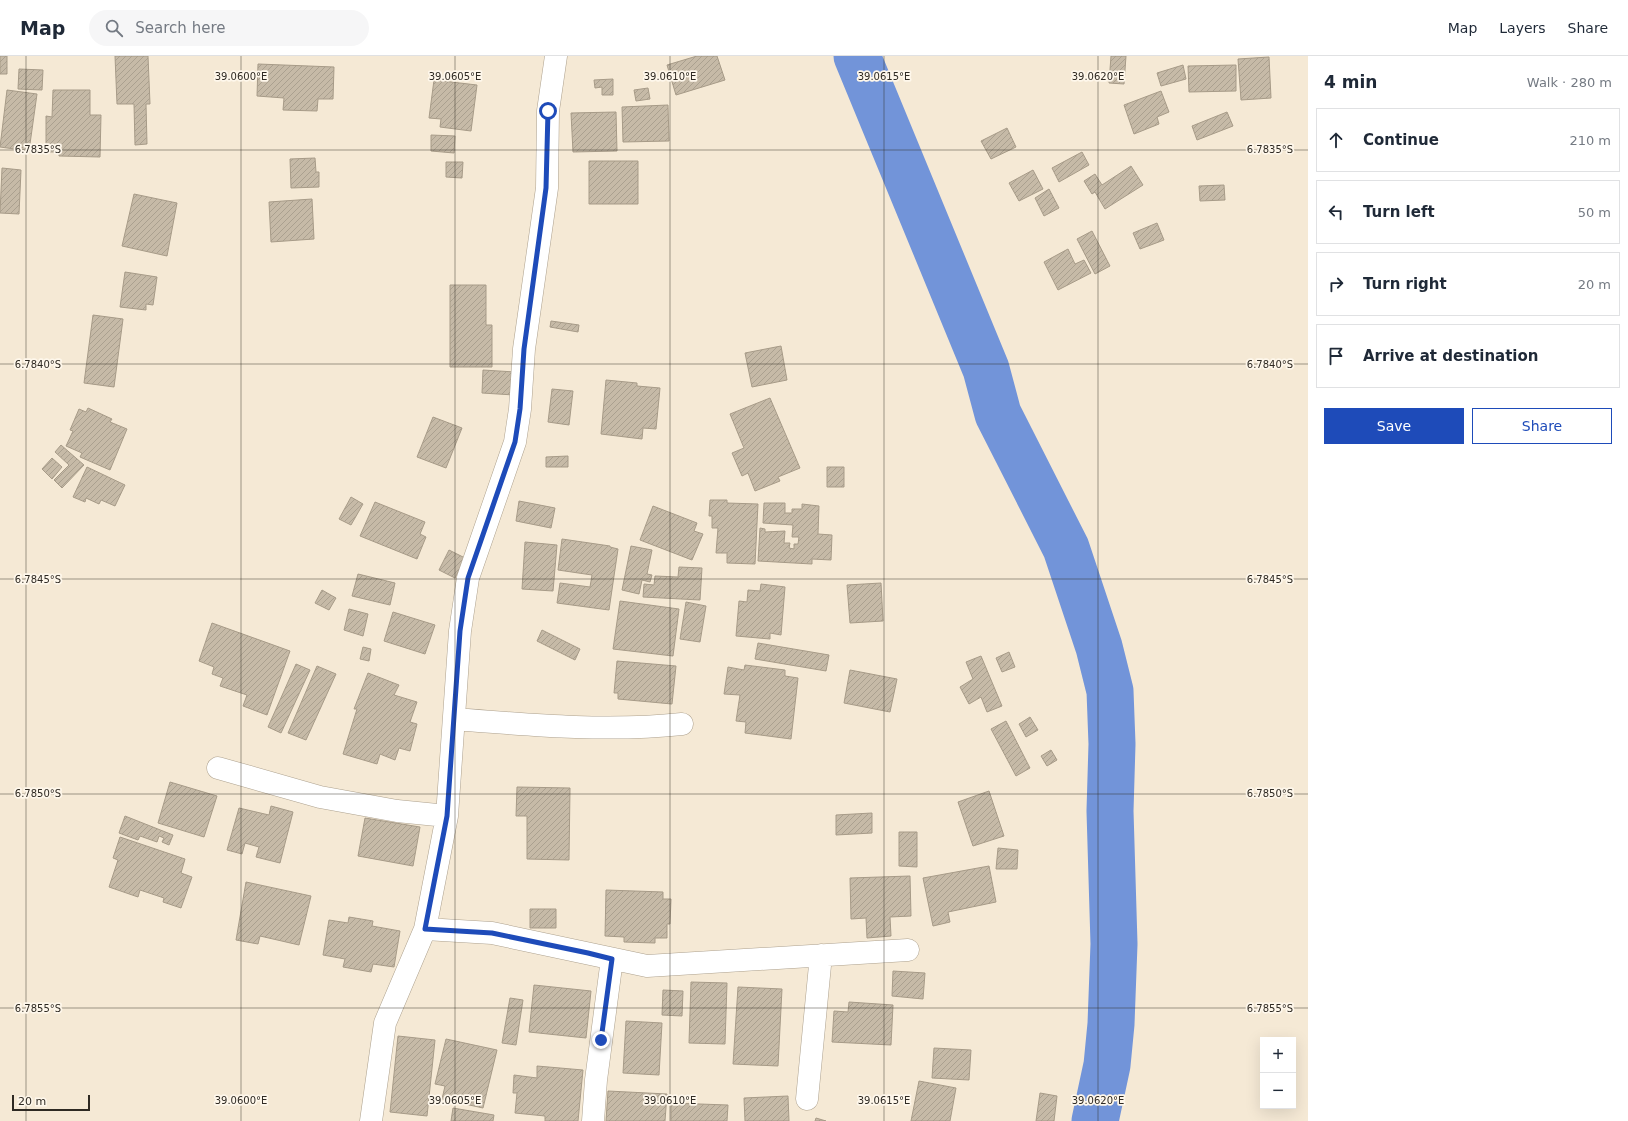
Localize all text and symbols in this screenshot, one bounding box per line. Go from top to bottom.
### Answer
search box [89,10,369,46]
text: Map [20,17,65,39]
icon: search [103,17,125,39]
text: Search here [135,19,225,37]
text: Map [1448,20,1477,36]
text: Layers [1499,20,1546,36]
text: Share [1568,20,1608,36]
text: 39.0600°E [215,71,267,82]
text: 39.0605°E [429,71,481,82]
text: 39.0610°E [644,71,696,82]
text: 39.0615°E [858,71,910,82]
text: 39.0620°E [1072,71,1124,82]
text: 4 min [1324,72,1377,92]
text: Walk · 280 m [1527,75,1612,90]
route start [539,102,557,120]
icon: ahead [1325,129,1347,151]
text: Continue [1363,131,1439,149]
text: 210 m [1569,133,1611,148]
text: 6.7835°S [15,144,61,155]
text: 6.7835°S [1247,144,1293,155]
icon: left [1325,201,1347,223]
text: Turn left [1363,203,1435,221]
text: 50 m [1578,205,1611,220]
icon: right [1325,273,1347,295]
text: Turn right [1363,275,1447,293]
text: 20 m [1578,277,1611,292]
icon: arrive [1325,345,1347,367]
text: Arrive at destination [1363,347,1538,365]
text: 6.7840°S [15,359,61,370]
text: 6.7840°S [1247,359,1293,370]
button: Save [1324,408,1464,444]
button: Share [1472,408,1612,444]
text: 6.7845°S [15,574,61,585]
text: 6.7845°S [1247,574,1293,585]
text: 6.7850°S [15,788,61,799]
text: 6.7850°S [1247,788,1293,799]
text: 6.7855°S [15,1003,61,1014]
text: 6.7855°S [1247,1003,1293,1014]
route end [592,1031,610,1049]
map controls [1260,1037,1296,1109]
button: + [1260,1037,1296,1073]
button: − [1260,1073,1296,1109]
scale bar [12,1093,90,1112]
text: 20 m [18,1095,46,1108]
text: 39.0600°E [215,1095,267,1106]
text: 39.0605°E [429,1095,481,1106]
text: 39.0610°E [644,1095,696,1106]
text: 39.0615°E [858,1095,910,1106]
text: 39.0620°E [1072,1095,1124,1106]

